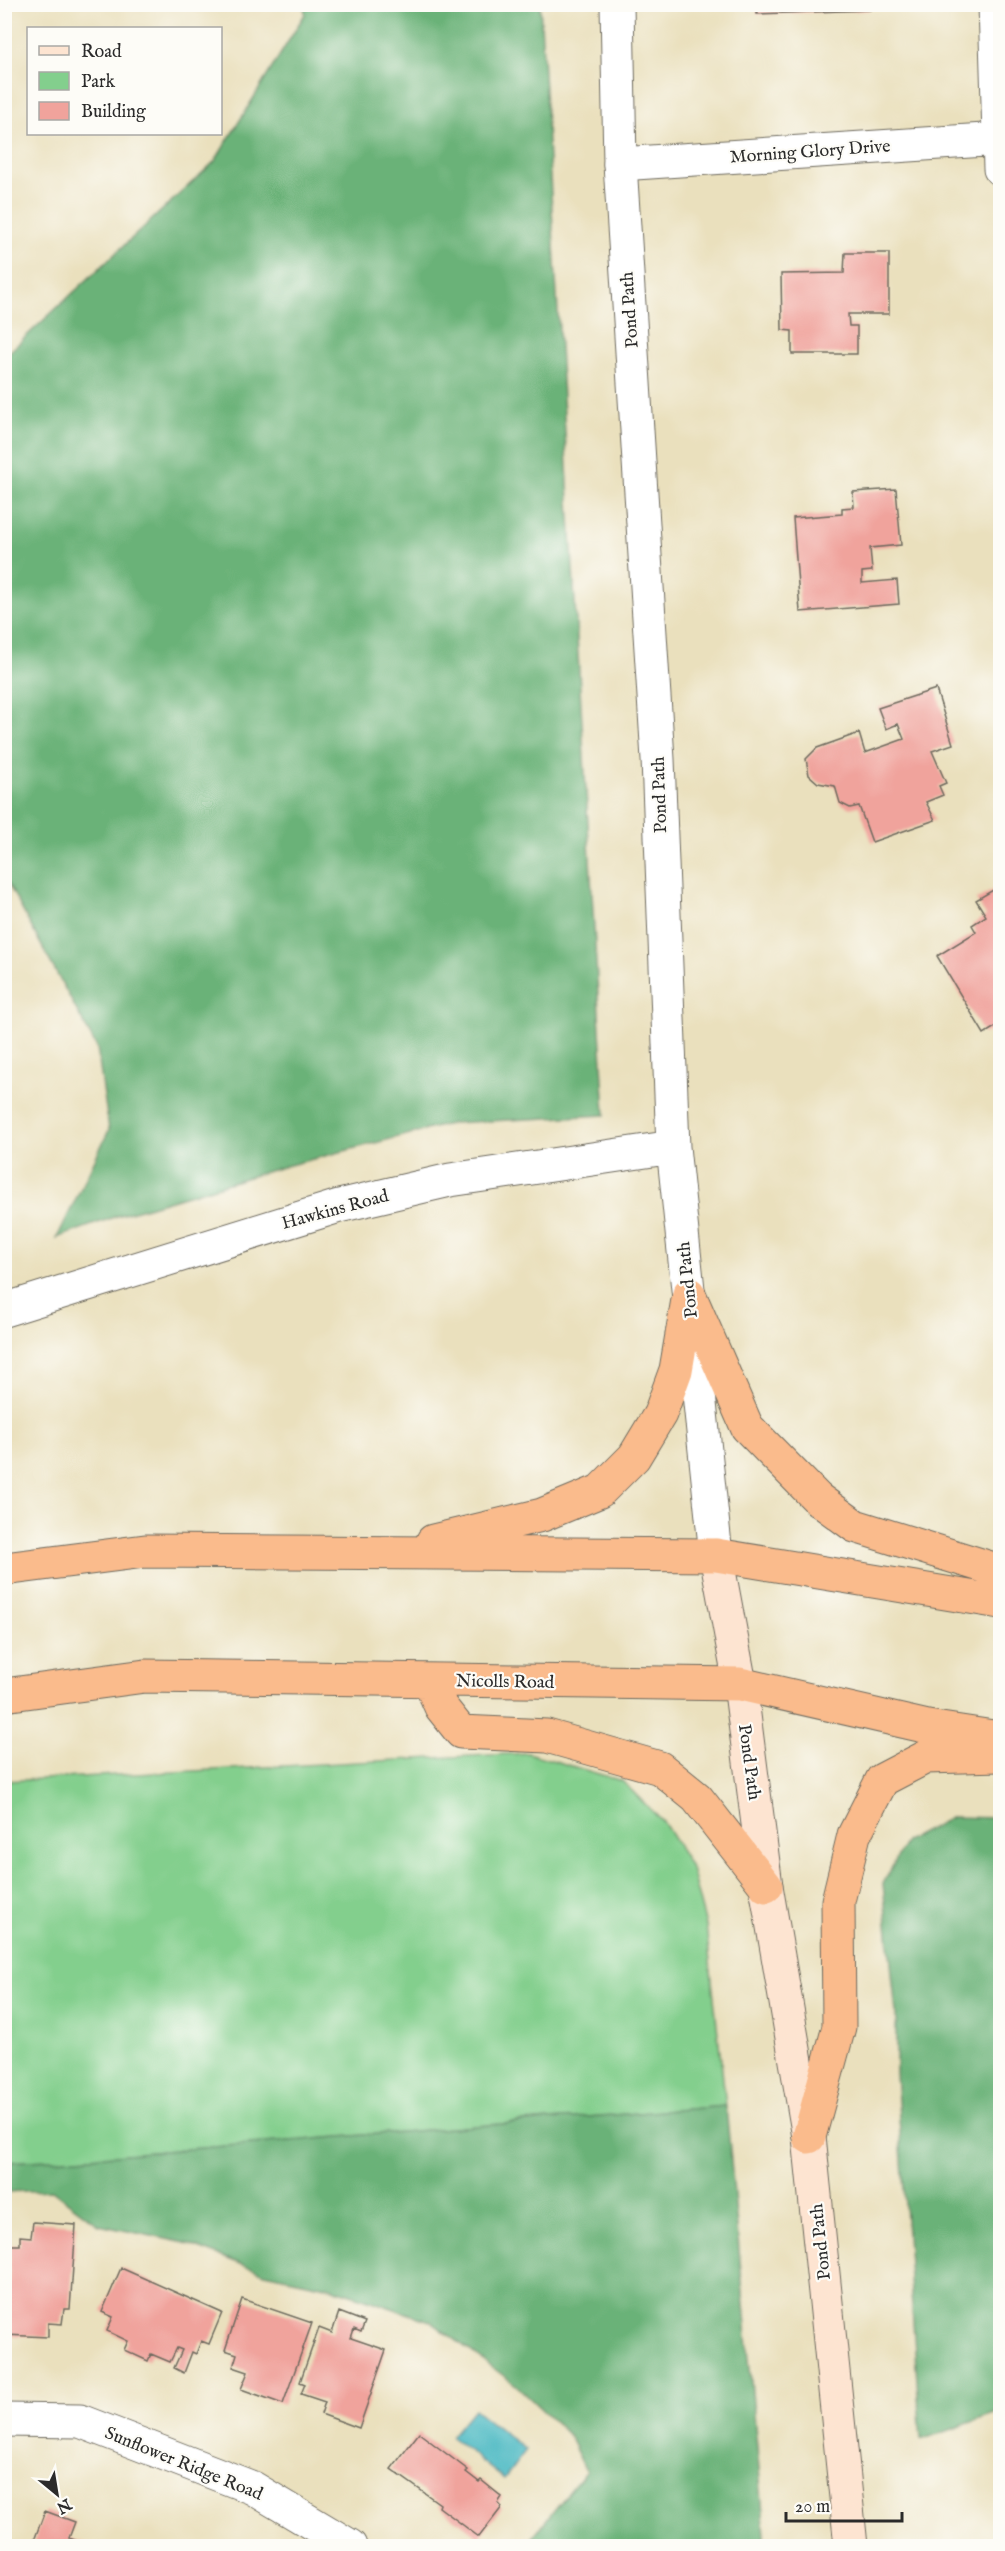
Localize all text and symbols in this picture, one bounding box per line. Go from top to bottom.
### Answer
legend [27,27,222,135]
text: Road [81,41,122,64]
text: Park [81,71,116,94]
text: Building [81,101,146,124]
street label: Morning Glory Drive [729,135,891,170]
street label: Pond Path [616,270,645,349]
street label: Pond Path [648,756,673,834]
street label: Hawkins Road [279,1185,392,1236]
street label: Pond Path [673,1240,704,1319]
street label: Nicolls Road [456,1670,555,1695]
street label: Pond Path [732,1723,765,1802]
street label: Pond Path [806,2202,837,2281]
street label: Sunflower Ridge Road [101,2422,266,2507]
north arrow [27,2464,87,2524]
scale bar [786,2485,902,2523]
text: N [52,2493,75,2517]
text: 20 m [795,2496,830,2519]

